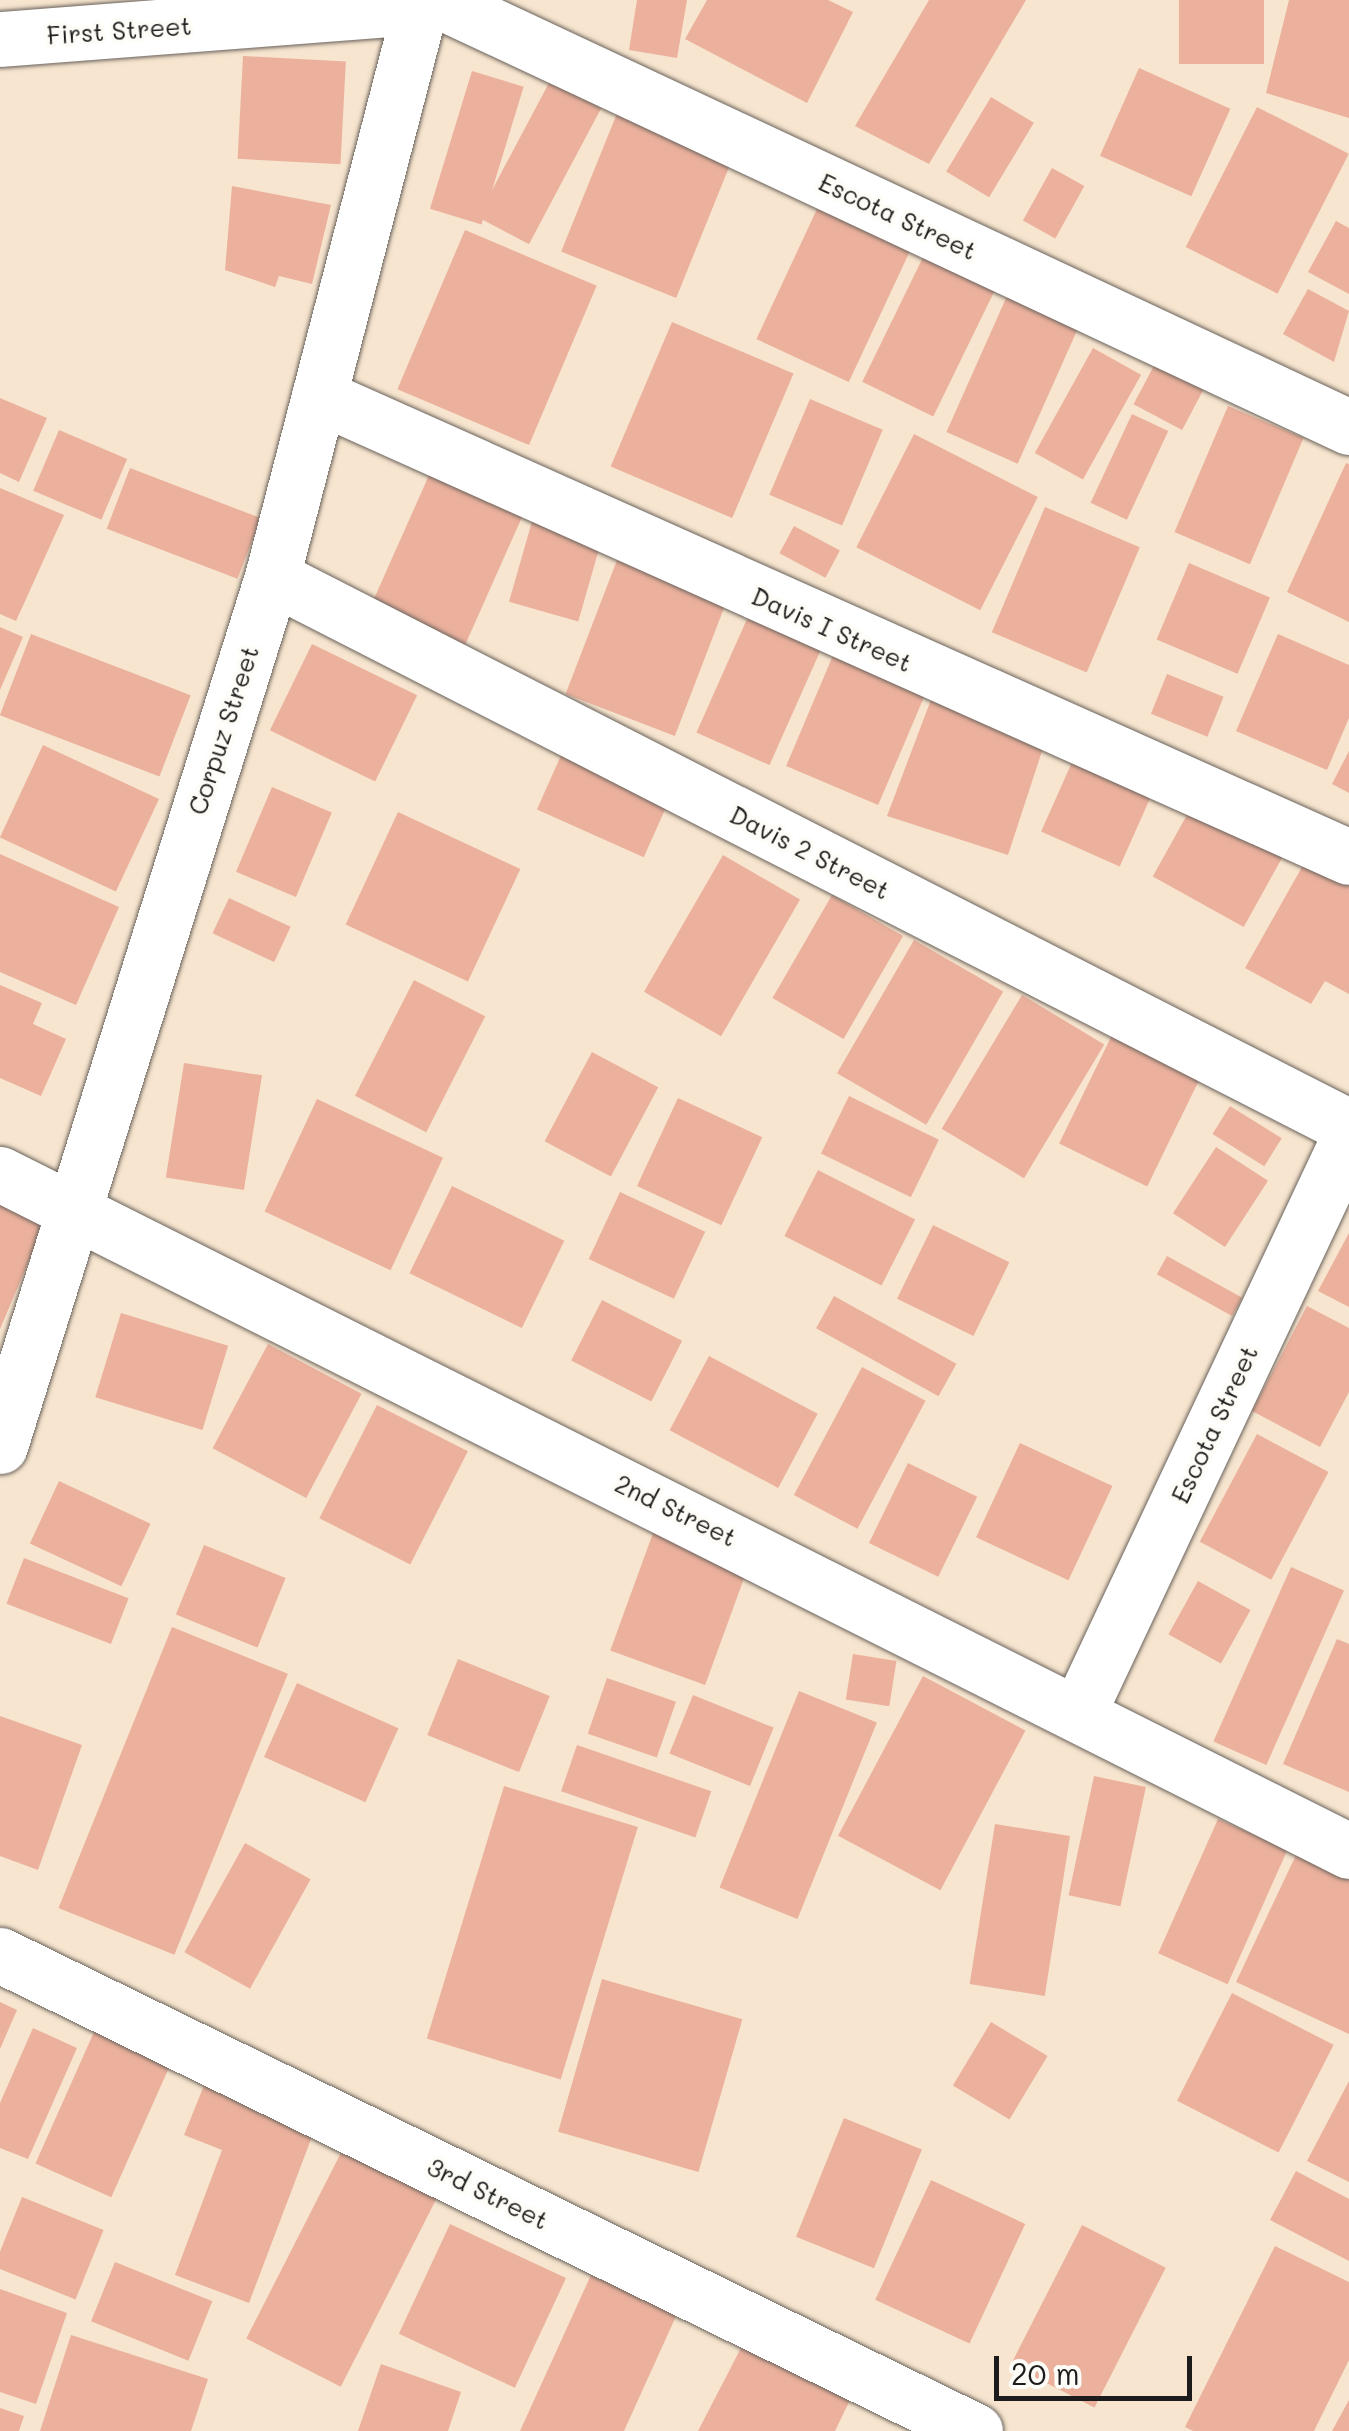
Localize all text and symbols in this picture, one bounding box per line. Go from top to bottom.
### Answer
street label: First Street [46,10,192,50]
street label: Escota Street [815,166,981,266]
street label: Davis I Street [747,580,917,678]
street label: Corpuz Street [182,642,264,818]
street label: Davis 2 Street [725,799,895,905]
street label: Escota Street [1164,1341,1264,1507]
street label: 2nd Street [610,1468,742,1552]
street label: 3rd Street [423,2151,553,2235]
scale bar [999,2336,1196,2398]
text: 20 m [1011,2353,1080,2393]

